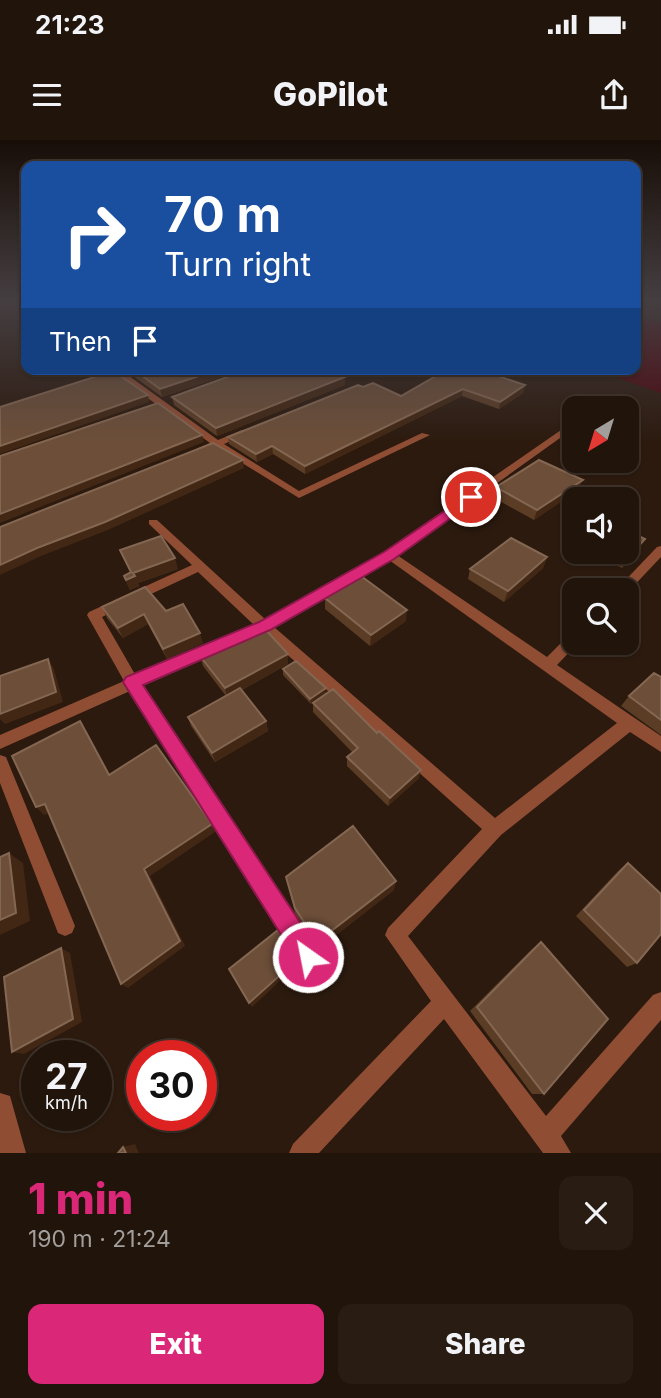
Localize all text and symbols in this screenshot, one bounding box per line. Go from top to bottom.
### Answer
text: 21:23 [35,9,104,40]
text: GoPilot [273,75,388,114]
icon: menu [28,76,66,114]
icon: share [595,76,633,114]
text: 70 m [164,185,281,244]
icon: right [49,189,140,280]
text: Turn right [164,245,311,284]
icon: arrive [126,322,164,360]
text: Then [49,326,112,357]
north arrow [562,396,639,472]
map controls [562,396,639,655]
pin [441,467,501,527]
icon: arrive [452,478,490,516]
button: sound [562,487,639,564]
button: search [562,578,639,655]
position arrow [271,920,345,994]
speed limit sign: 30 [126,1040,217,1131]
text: 27 [45,1055,88,1097]
text: km/h [45,1092,88,1113]
text: 1 min [28,1173,133,1224]
button: close [559,1176,633,1250]
text: 190 m · 21:24 [28,1225,171,1253]
button: Exit [28,1304,324,1384]
button: Share [338,1304,633,1384]

